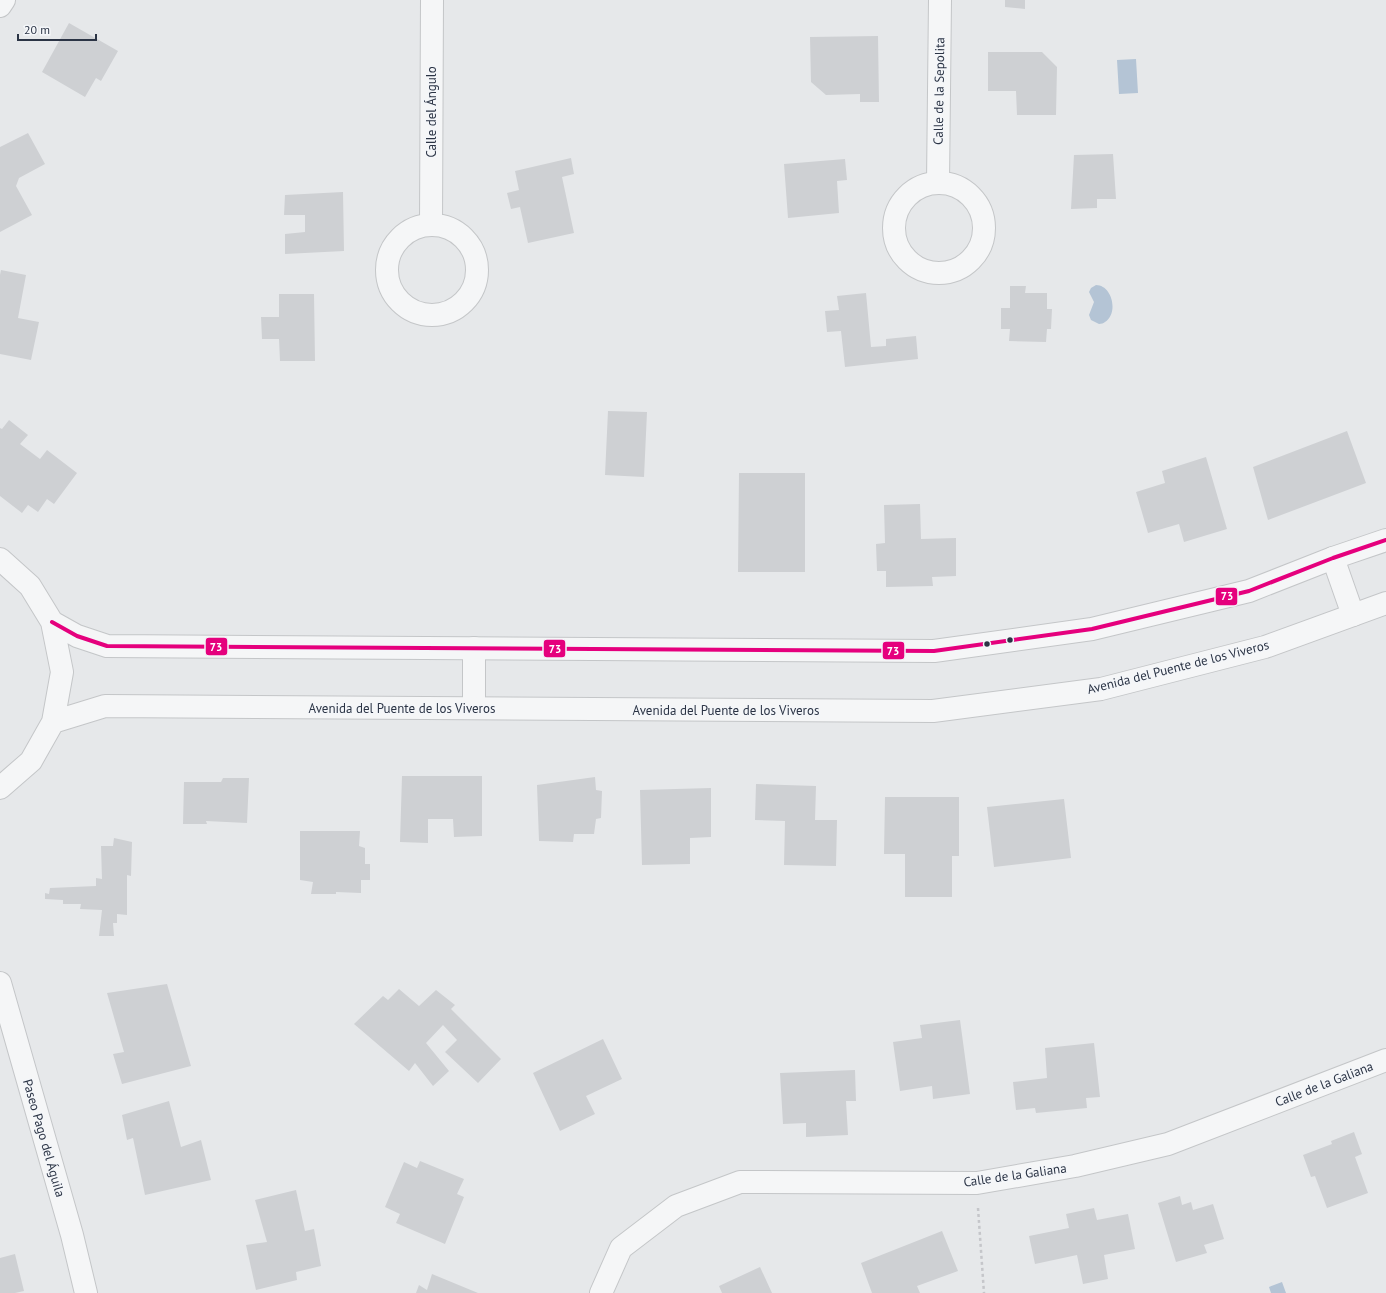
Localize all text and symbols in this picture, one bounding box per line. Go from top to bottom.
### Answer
scale bar [18,16,96,42]
text: 20 m [24,22,50,37]
street label: Calle de la Sepolita [930,37,948,145]
street label: Calle del Ángulo [423,66,440,158]
line badge: 73 [1215,587,1238,606]
text: 73 [1221,589,1233,603]
unlabelled marker [1005,635,1015,645]
street label: Avenida del Puente de los Viveros [1085,636,1271,698]
line badge: 73 [205,637,228,656]
line badge: 73 [543,639,566,658]
unlabelled marker [982,639,992,649]
text: 73 [210,640,222,654]
line badge: 73 [882,641,905,660]
text: 73 [549,642,561,656]
text: 73 [887,644,899,658]
street label: Avenida del Puente de los Viveros [309,700,495,717]
street label: Avenida del Puente de los Viveros [633,702,819,719]
street label: Calle de la Galiana [1273,1057,1375,1111]
street label: Paseo Pago del Águila [19,1077,69,1199]
street label: Calle de la Galiana [962,1159,1068,1191]

